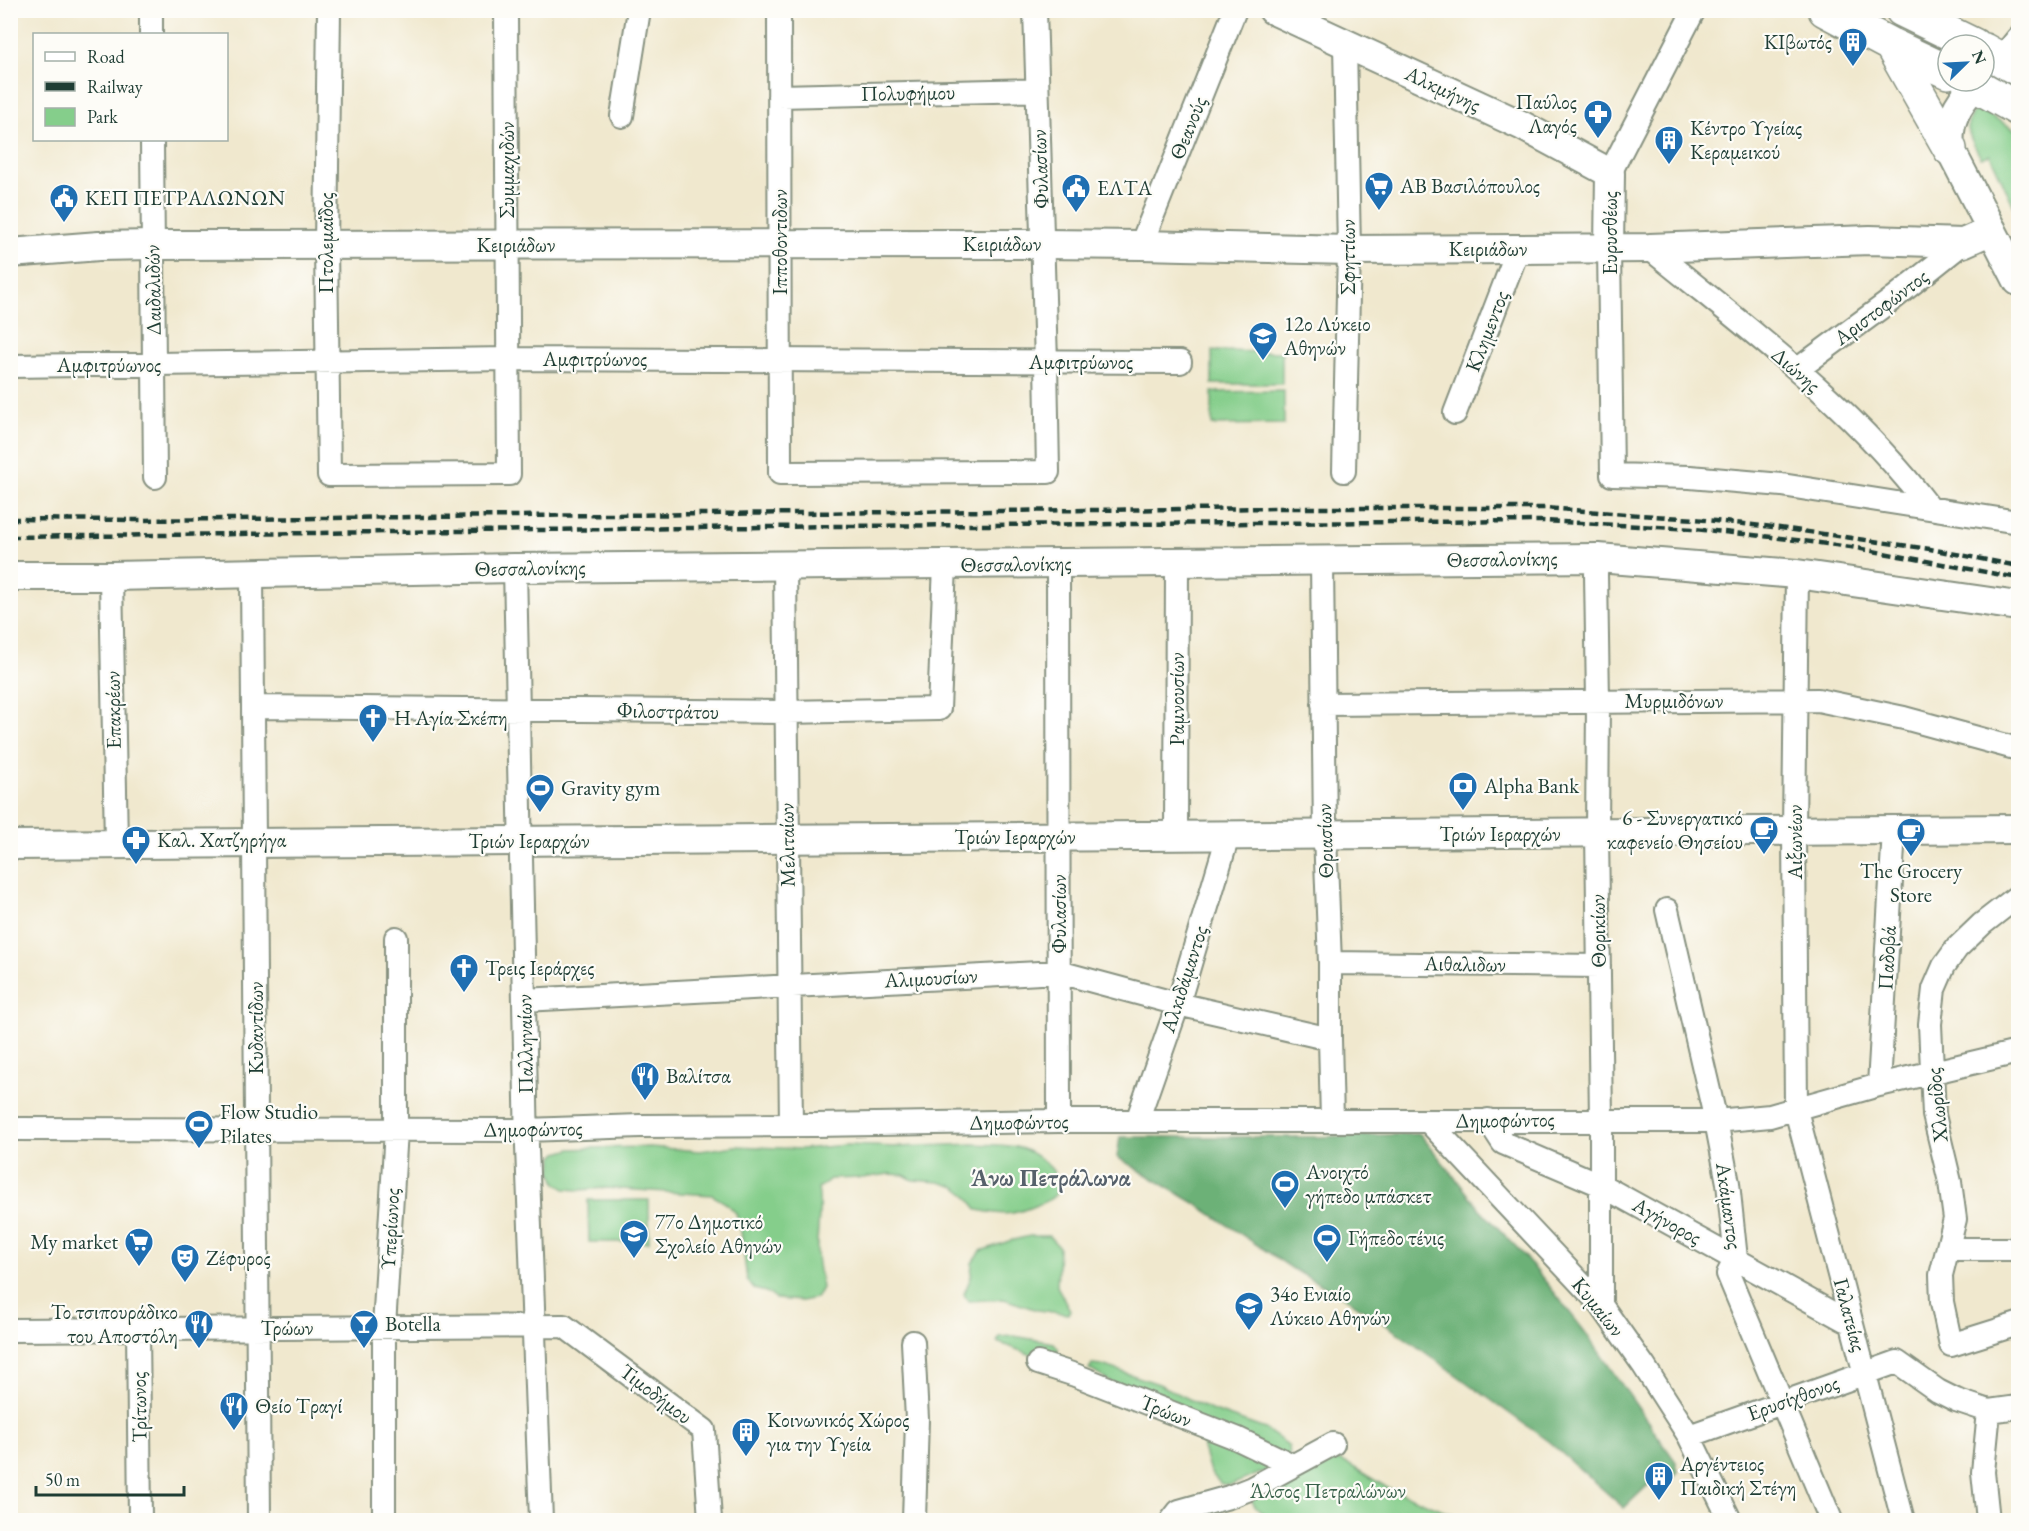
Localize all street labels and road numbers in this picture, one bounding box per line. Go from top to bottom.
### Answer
street label: Αλκμήνης [1400,59,1485,118]
street label: Πολυφήμου [861,78,955,107]
street label: Θεανούς [1163,92,1212,163]
street label: Συμμαχιδών [493,121,520,219]
street label: Φυλασίων [1025,129,1054,209]
street label: Ιπποθοντιδων [766,189,793,295]
street label: Ευρυσθέως [1596,191,1623,275]
street label: Πτολεμαΐδος [312,192,339,294]
street label: Σφηττίων [1334,219,1361,295]
street label: Κειριάδων [963,230,1041,257]
street label: Κειριάδων [477,231,555,258]
street label: Κειριάδων [1449,235,1527,262]
street label: Δαιδαλιδών [138,244,167,336]
street label: Αριστοφώντος [1827,262,1933,351]
street label: Κλημεντος [1459,286,1514,375]
street label: Διώνης [1766,341,1826,398]
street label: Αμφιτρύωνος [542,345,647,372]
street label: Αμφιτρύωνος [1028,348,1133,375]
street label: Αμφιτρύωνος [56,351,161,378]
street label: Θεσσαλονίκης [1446,544,1558,573]
street label: Θεσσαλονίκης [960,549,1072,578]
street label: Θεσσαλονίκης [474,553,586,582]
street label: Ραμνουσίων [1163,652,1190,746]
street label: Επακρέων [98,671,127,749]
street label: Μυρμιδόνων [1624,687,1724,714]
street label: Φιλοστράτου [617,696,719,725]
street label: Μελιταίων [772,803,801,887]
street label: Θριασίων [1310,803,1339,879]
street label: Αιξωνέων [1781,804,1808,881]
street label: Τριών Ιεραρχών [1439,820,1561,847]
street label: Τριών Ιεραρχών [954,823,1076,850]
street label: Τριών Ιεραρχών [468,827,590,854]
street label: Φυλασίων [1045,874,1072,954]
street label: Θορικίων [1583,894,1612,968]
street label: Αλκιδάμαντος [1153,922,1214,1037]
street label: Παδοβά [1871,925,1902,991]
street label: Αιθαλιδων [1423,949,1506,978]
street label: Αλιμουσίων [883,962,978,993]
street label: Κυδαντίδων [242,982,269,1074]
street label: Παλληναίων [510,994,539,1094]
street label: Χλωρίδος [1919,1066,1954,1145]
street label: Δημοφώντος [1455,1105,1555,1134]
street label: Δημοφώντος [969,1107,1069,1136]
street label: Δημοφώντος [483,1114,583,1143]
street label: Ακάμαντος [1710,1160,1749,1251]
street label: Υπερίωνος [374,1187,405,1271]
street label: Αγήνορος [1627,1190,1706,1250]
street label: Κυμαίων [1566,1271,1631,1342]
street label: Γαλατείας [1828,1275,1873,1355]
street label: Τρώων [260,1314,314,1341]
street label: Τιμοδήμου [615,1358,698,1430]
street label: Ερυσίχθονος [1743,1368,1842,1427]
street label: Τρίτωνος [124,1371,153,1443]
street label: Τρώων [1136,1388,1196,1433]

